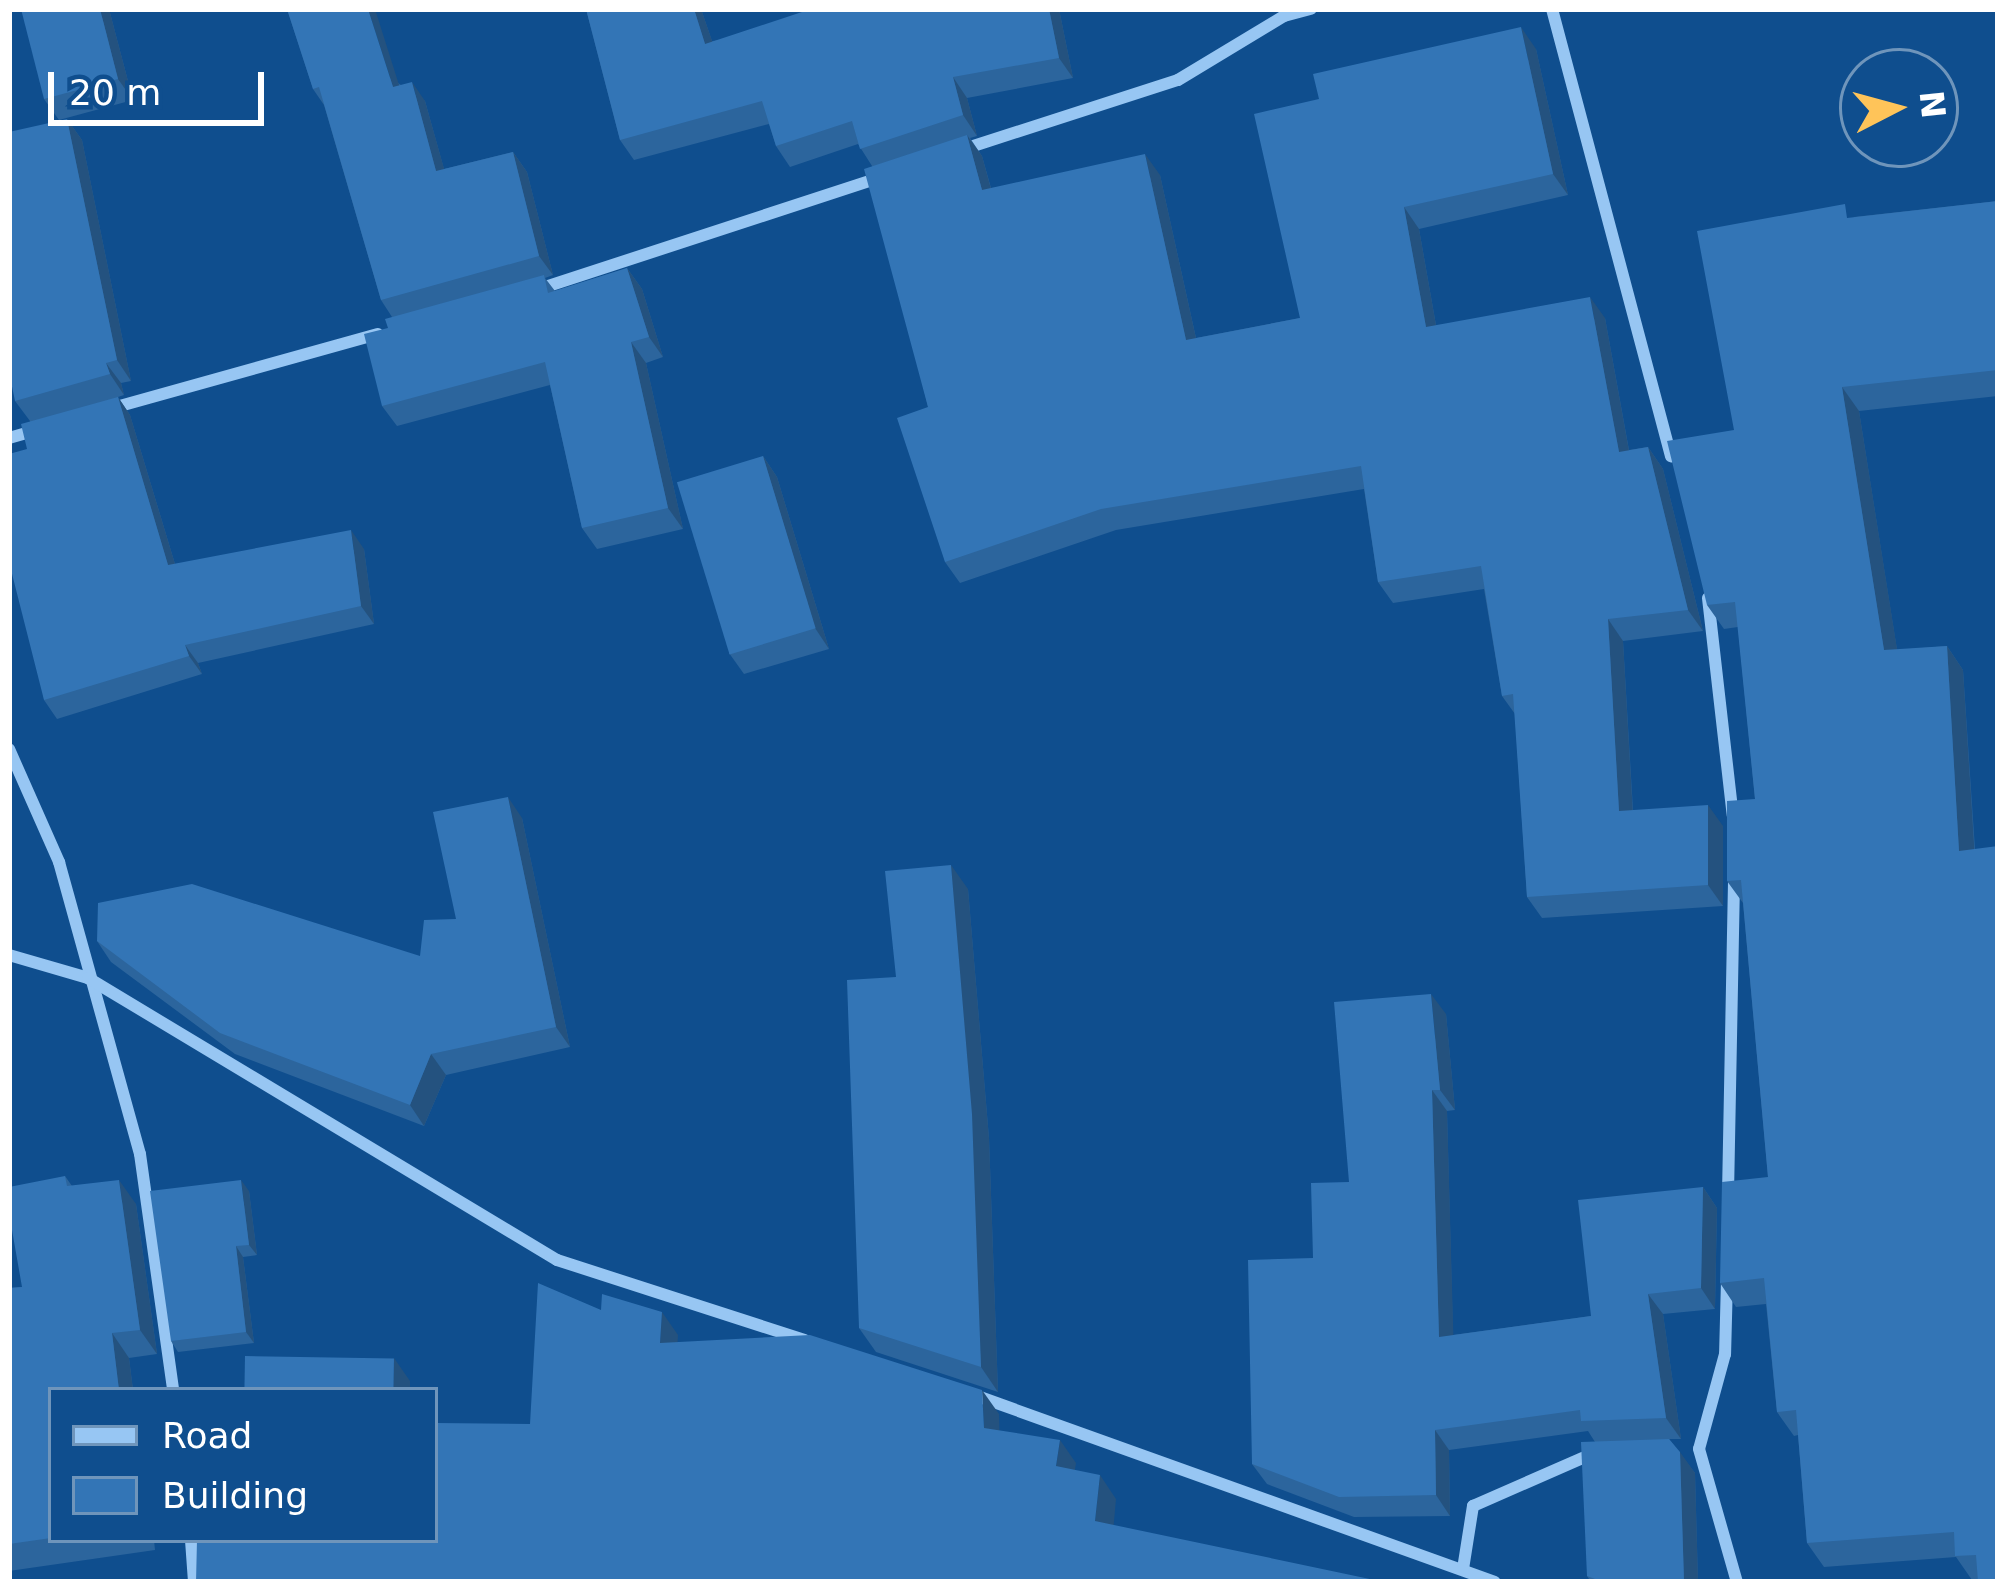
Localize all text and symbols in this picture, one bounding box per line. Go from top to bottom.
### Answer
scale bar [54,48,270,122]
north arrow [1839,48,1959,168]
text: 20 m [69,72,161,113]
text: N [1911,89,1953,120]
legend [48,1387,438,1543]
text: Road [162,1415,252,1456]
text: Building [162,1475,308,1516]

